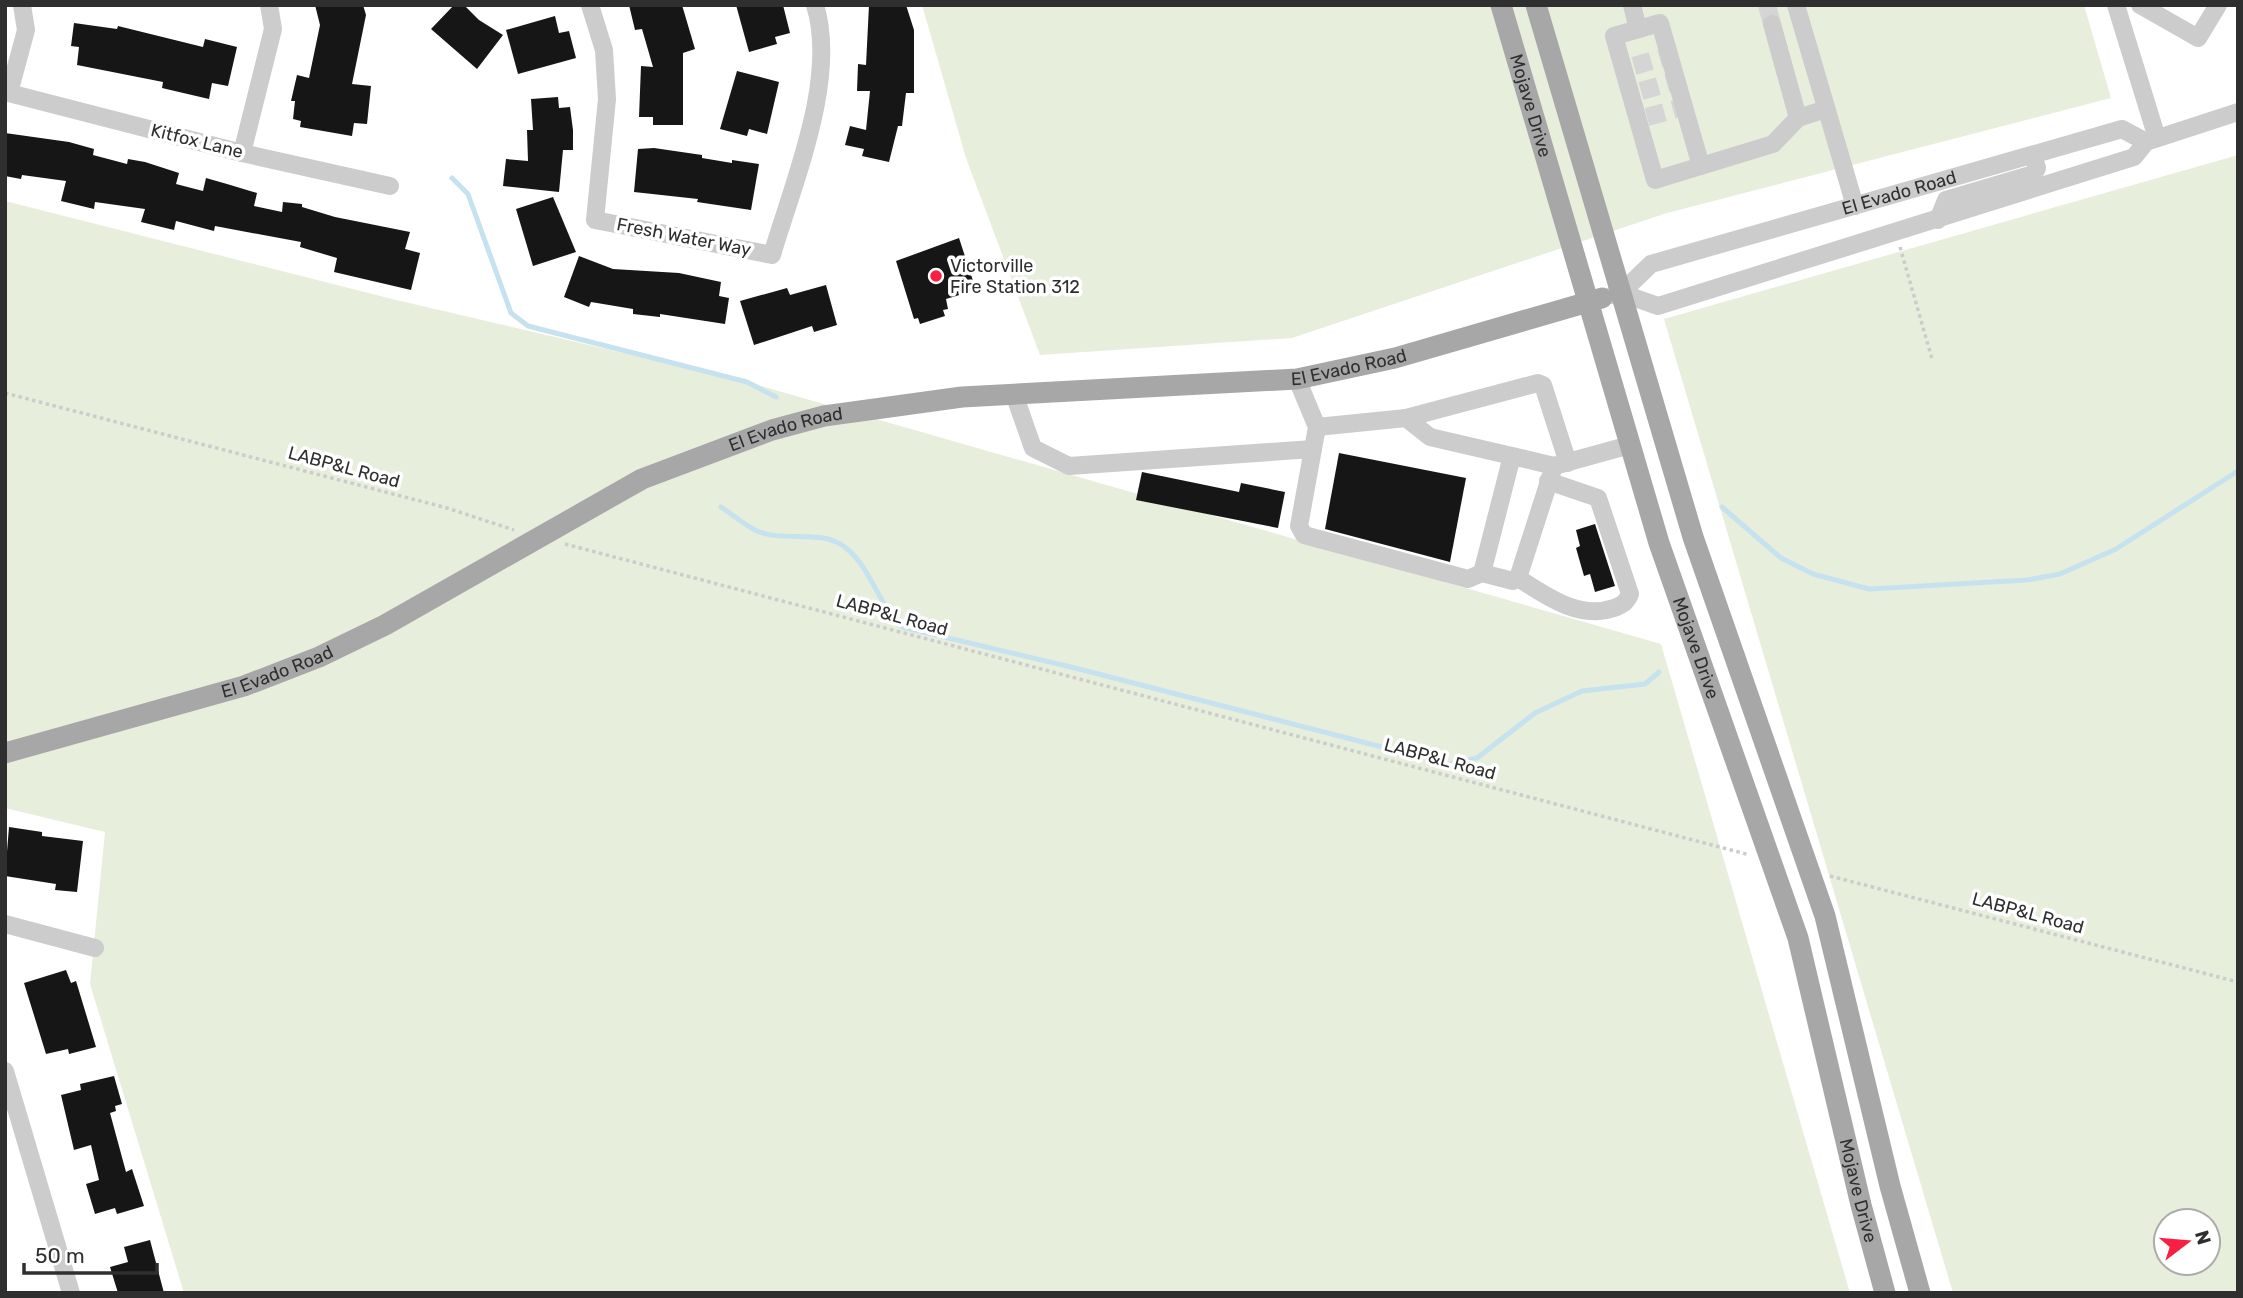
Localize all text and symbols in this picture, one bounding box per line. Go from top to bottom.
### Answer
street label: Mojave Drive [1505,52,1556,160]
street label: Kitfox Lane [149,119,245,163]
street label: El Evado Road [1839,166,1959,220]
street label: Fresh Water Way [615,213,753,261]
place label: Victorville Fire Station 312 [950,255,1080,298]
marker: Victorville Fire Station 312 [928,268,944,284]
street label: El Evado Road [1290,344,1409,390]
street label: El Evado Road [726,403,844,456]
street label: LABP&L Road [286,441,402,493]
street label: LABP&L Road [834,589,950,641]
street label: Mojave Drive [1668,594,1724,702]
street label: El Evado Road [219,641,337,703]
street label: LABP&L Road [1382,733,1498,785]
street label: LABP&L Road [1970,887,2086,939]
street label: Mojave Drive [1835,1136,1882,1245]
north arrow [2152,1207,2222,1277]
text: N [2190,1228,2216,1247]
scale bar [24,1232,158,1276]
text: 50 m [35,1243,85,1268]

